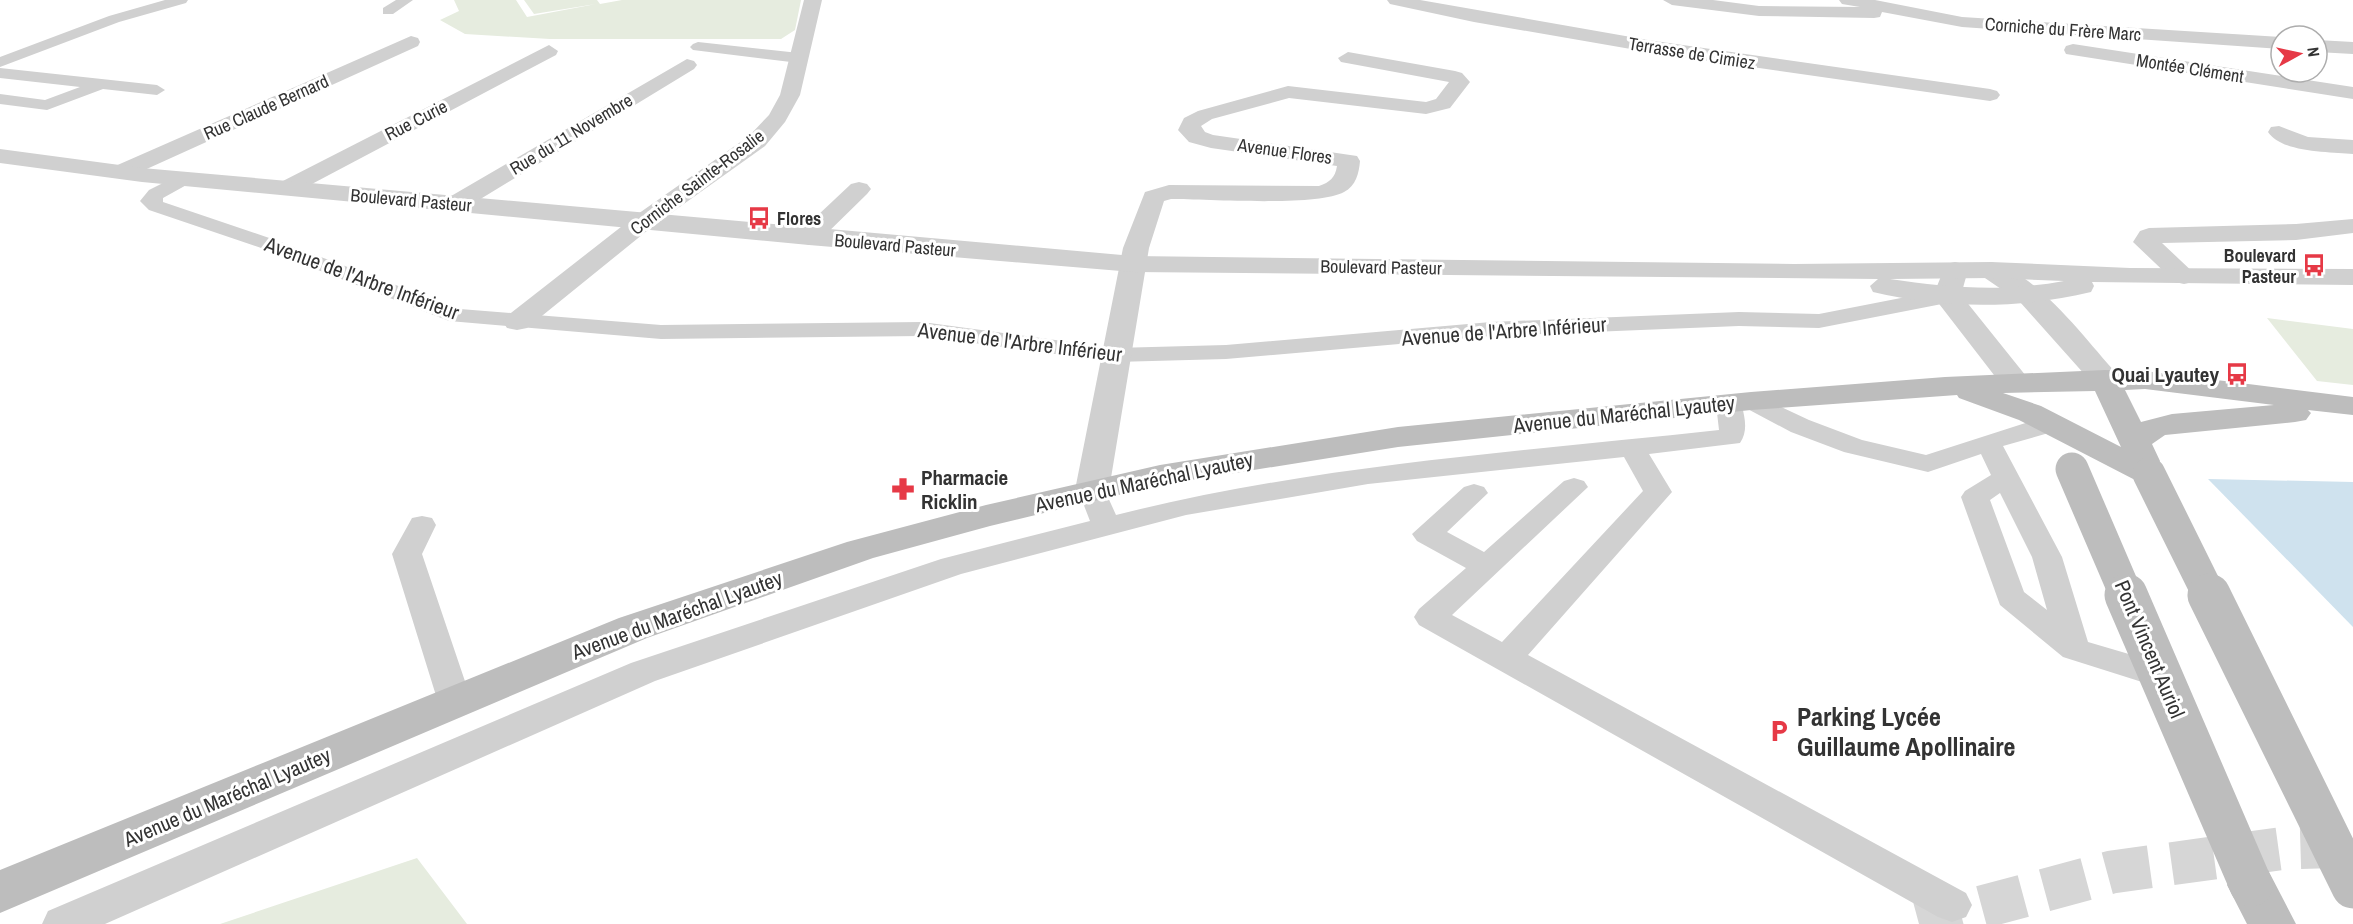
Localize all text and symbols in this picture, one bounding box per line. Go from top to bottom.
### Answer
street label: Corniche du Frère Marc [1984,11,2142,47]
north arrow [2269,24,2329,84]
street label: Terrasse de Cimiez [1627,31,1757,75]
text: N [2302,46,2325,58]
street label: Montée Clément [2135,47,2245,89]
street label: Rue Claude Bernard [199,68,333,146]
street label: Rue du 11 Novembre [505,87,637,181]
street label: Rue Curie [380,94,452,146]
street label: Corniche Sainte-Rosalie [625,123,769,241]
street label: Avenue Flores [1235,132,1334,170]
street label: Boulevard Pasteur [349,182,473,218]
bus stop icon: Flores [746,205,772,231]
place label: Flores [777,206,821,231]
street label: Boulevard Pasteur [833,227,957,263]
street label: Avenue de l'Arbre Inférieur [260,229,464,327]
place label: Boulevard Pasteur [2224,243,2296,289]
bus stop icon: Boulevard Pasteur [2301,252,2327,278]
street label: Boulevard Pasteur [1320,253,1442,281]
street label: Avenue de l'Arbre Inférieur [1400,309,1608,353]
street label: Avenue de l'Arbre Inférieur [916,315,1124,369]
place label: Quai Lyautey [2111,360,2219,389]
bus stop icon: Quai Lyautey [2224,361,2250,387]
street label: Avenue du Maréchal Lyautey [1511,388,1736,440]
street label: Avenue du Maréchal Lyautey [1031,445,1256,519]
place label: Pharmacie Ricklin [921,463,1008,516]
pharmacy icon: Pharmacie Ricklin [890,476,916,502]
street label: Avenue du Maréchal Lyautey [567,563,787,667]
street label: Pont Vincent Auriol [2108,576,2192,722]
place label: Parking Lycée Guillaume Apollinaire [1797,699,2015,764]
parking icon: Parking Lycée Guillaume Apollinaire [1766,718,1792,744]
street label: Avenue du Maréchal Lyautey [118,740,335,854]

